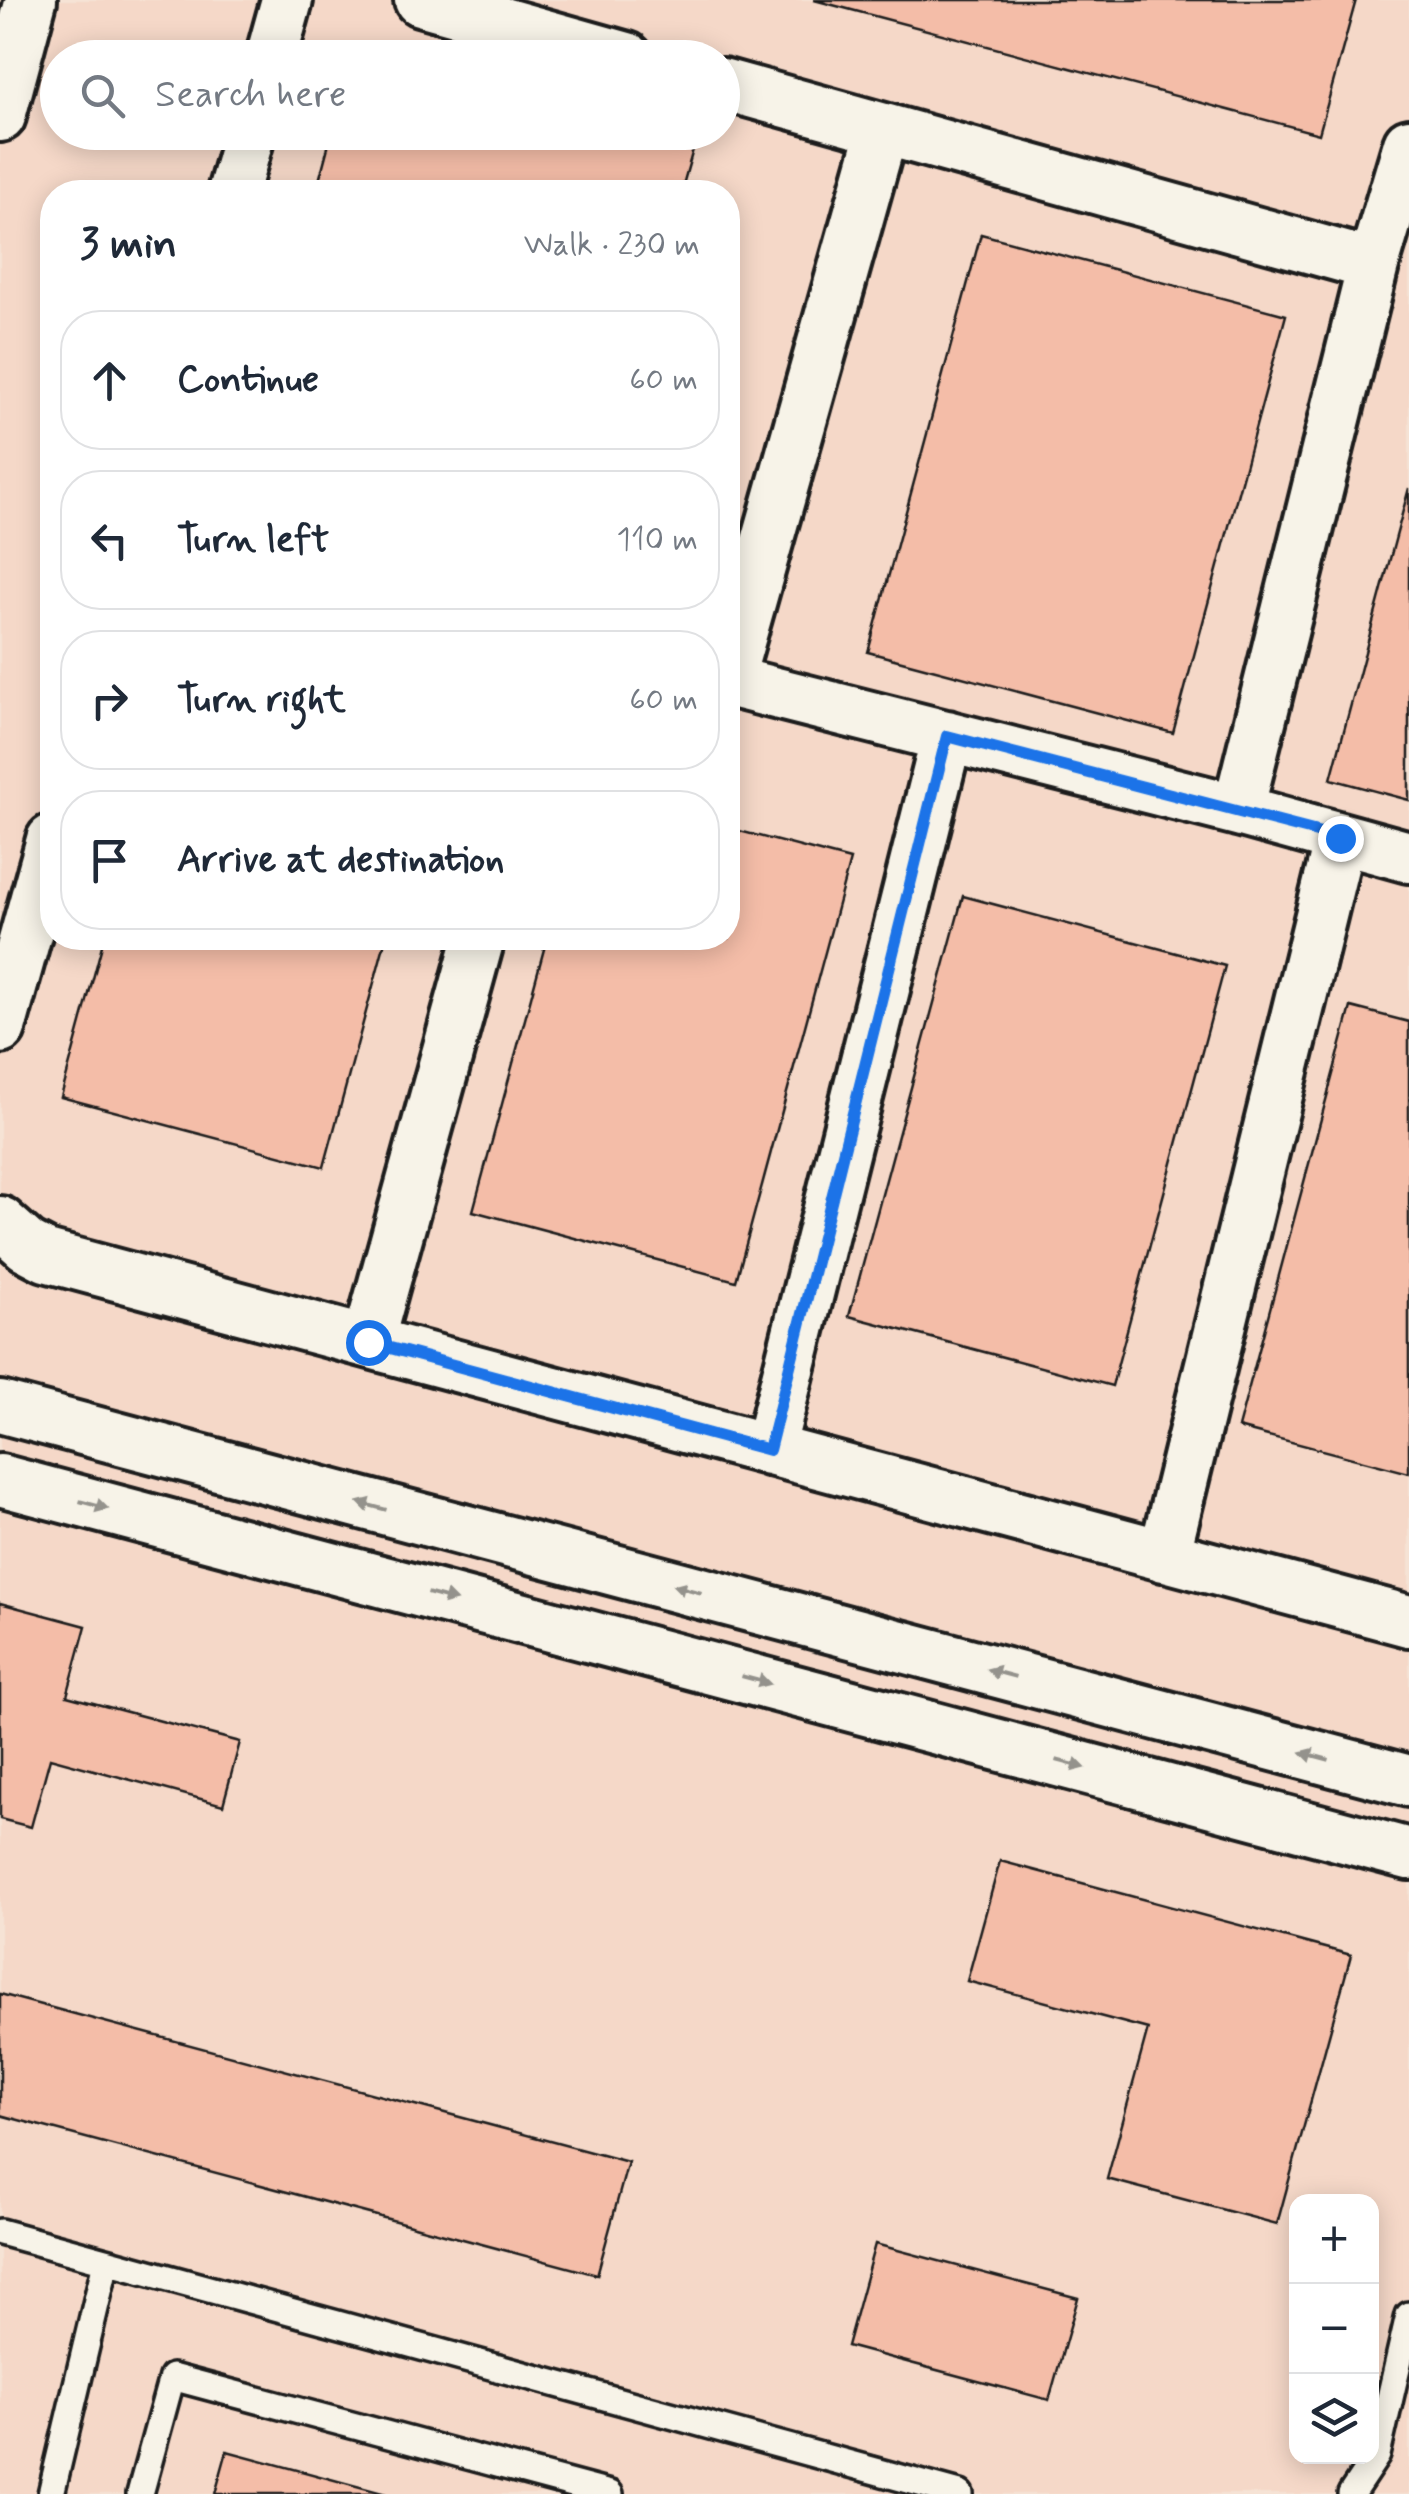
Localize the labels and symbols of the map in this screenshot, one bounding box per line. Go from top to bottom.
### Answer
route end [1318,816,1364,862]
route start [346,1320,392,1366]
one-way arrow [79,1497,110,1513]
one-way arrow [356,1497,387,1513]
one-way arrow [671,1581,702,1597]
one-way arrow [427,1590,458,1606]
one-way arrow [985,1664,1016,1680]
one-way arrow [741,1673,772,1689]
one-way arrow [1299,1747,1330,1763]
one-way arrow [1055,1756,1086,1772]

